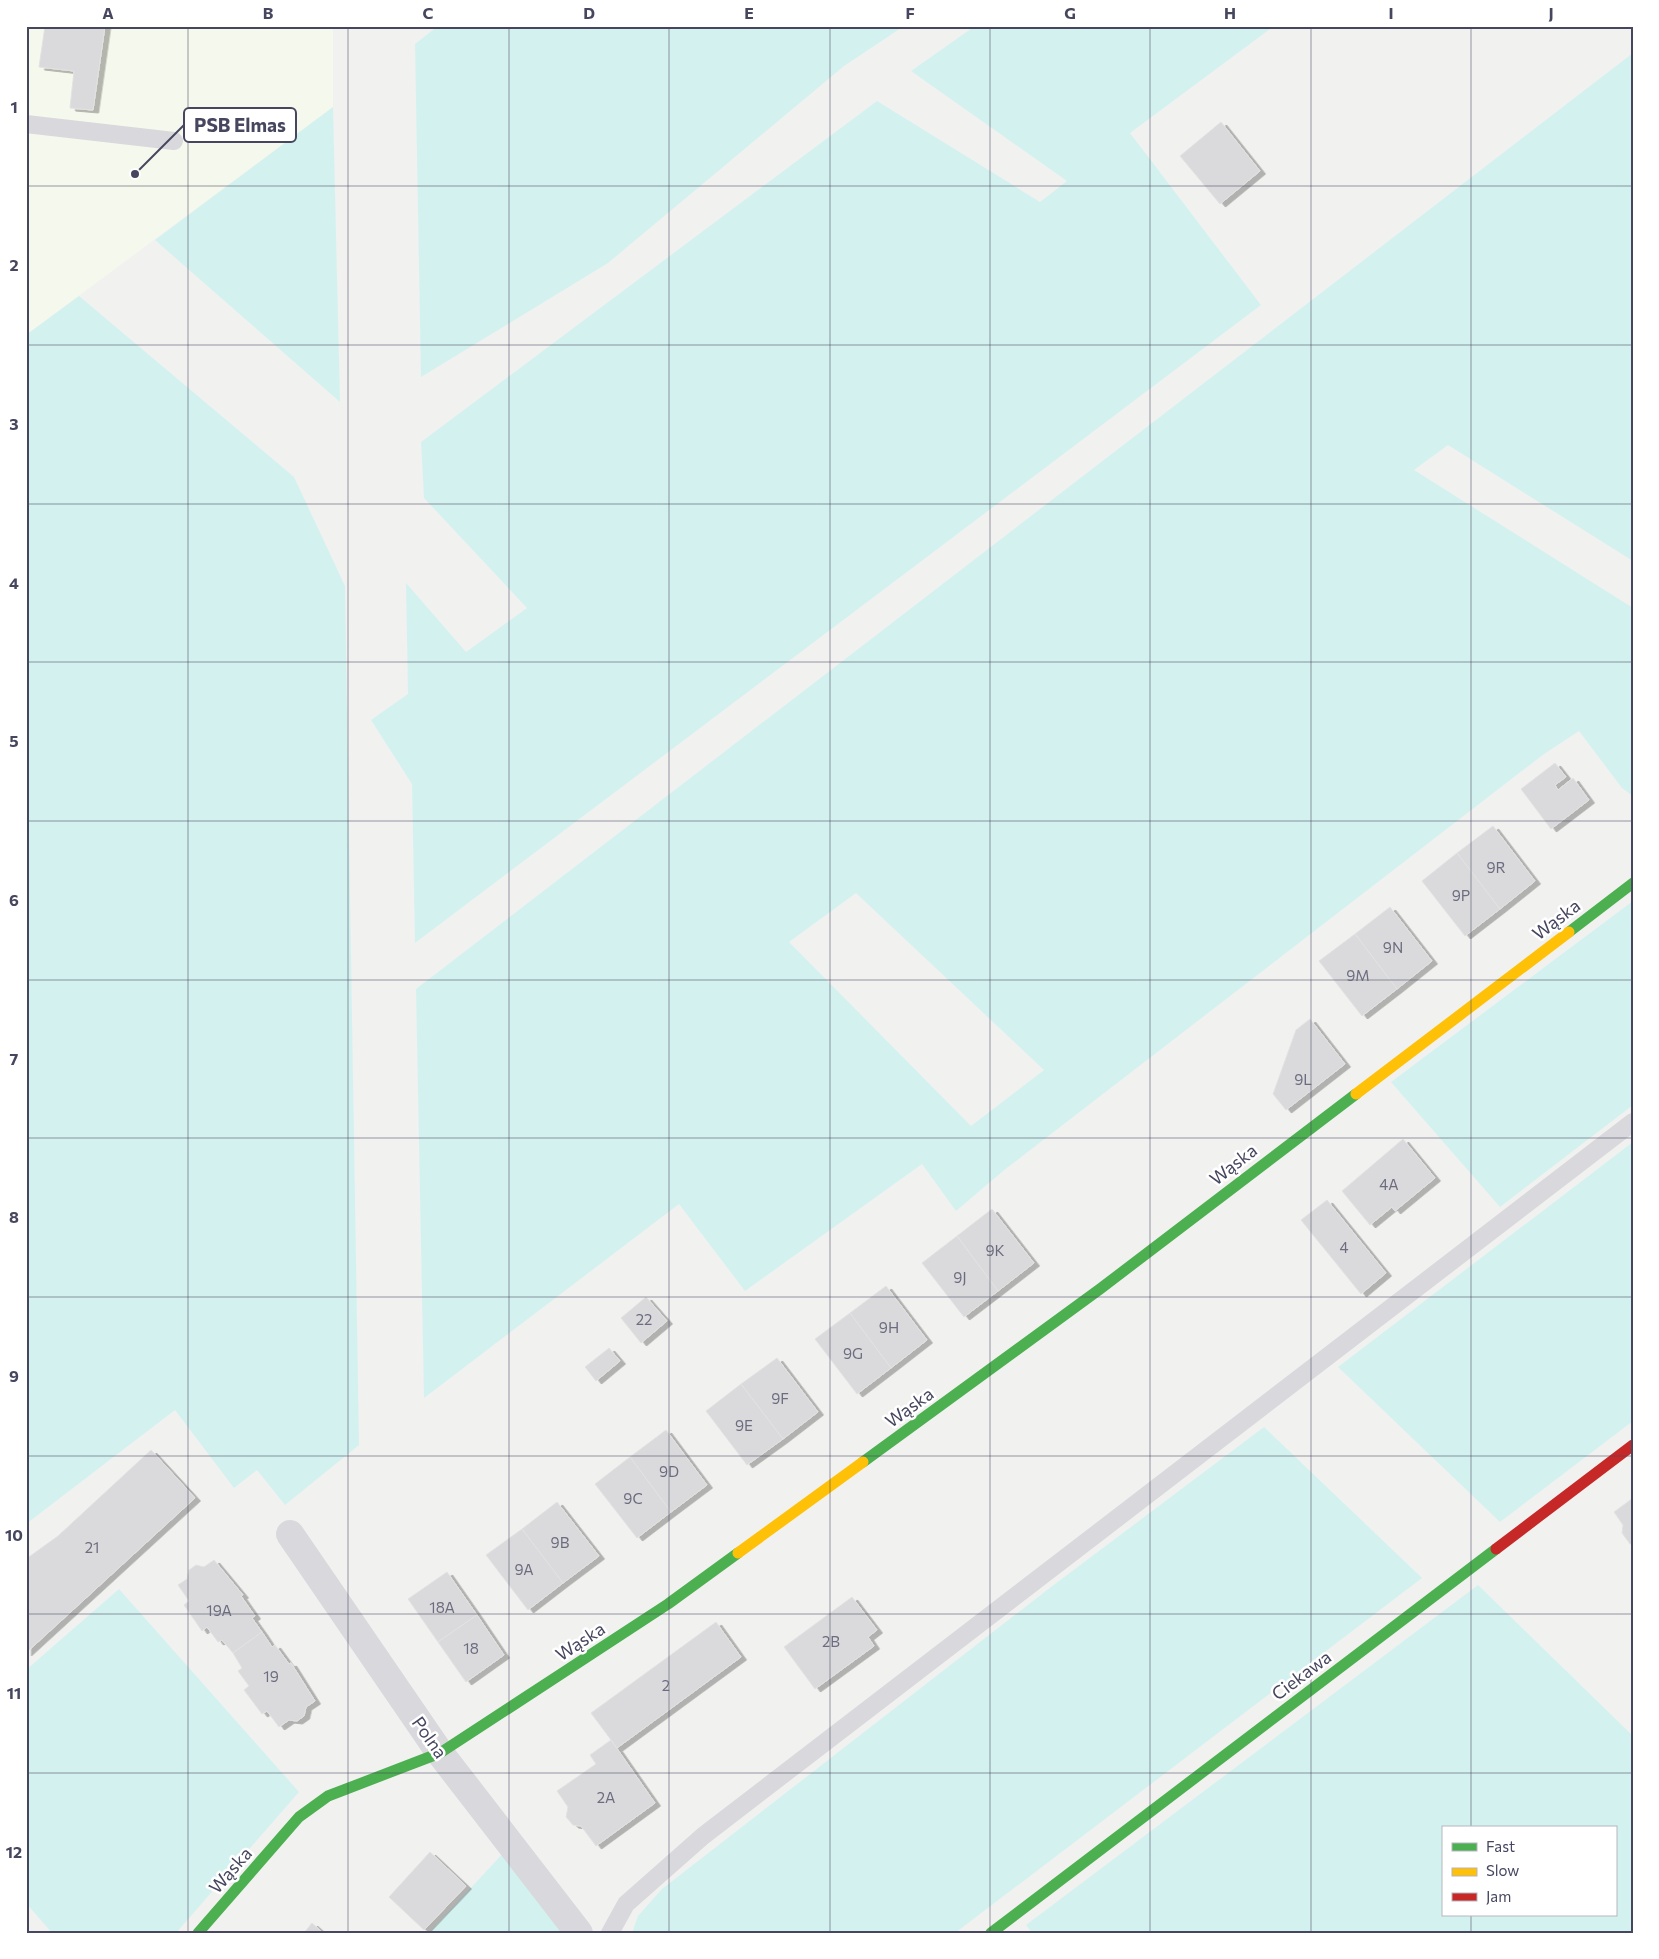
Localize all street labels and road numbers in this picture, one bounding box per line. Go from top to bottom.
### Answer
street label: Wąska [1528,894,1584,944]
street label: Wąska [1205,1139,1261,1189]
street label: Wąska [881,1382,937,1432]
street label: Wąska [551,1617,609,1665]
street label: Ciekawa [1267,1645,1335,1705]
street label: Polna [408,1712,452,1762]
street label: Wąska [204,1842,256,1898]

